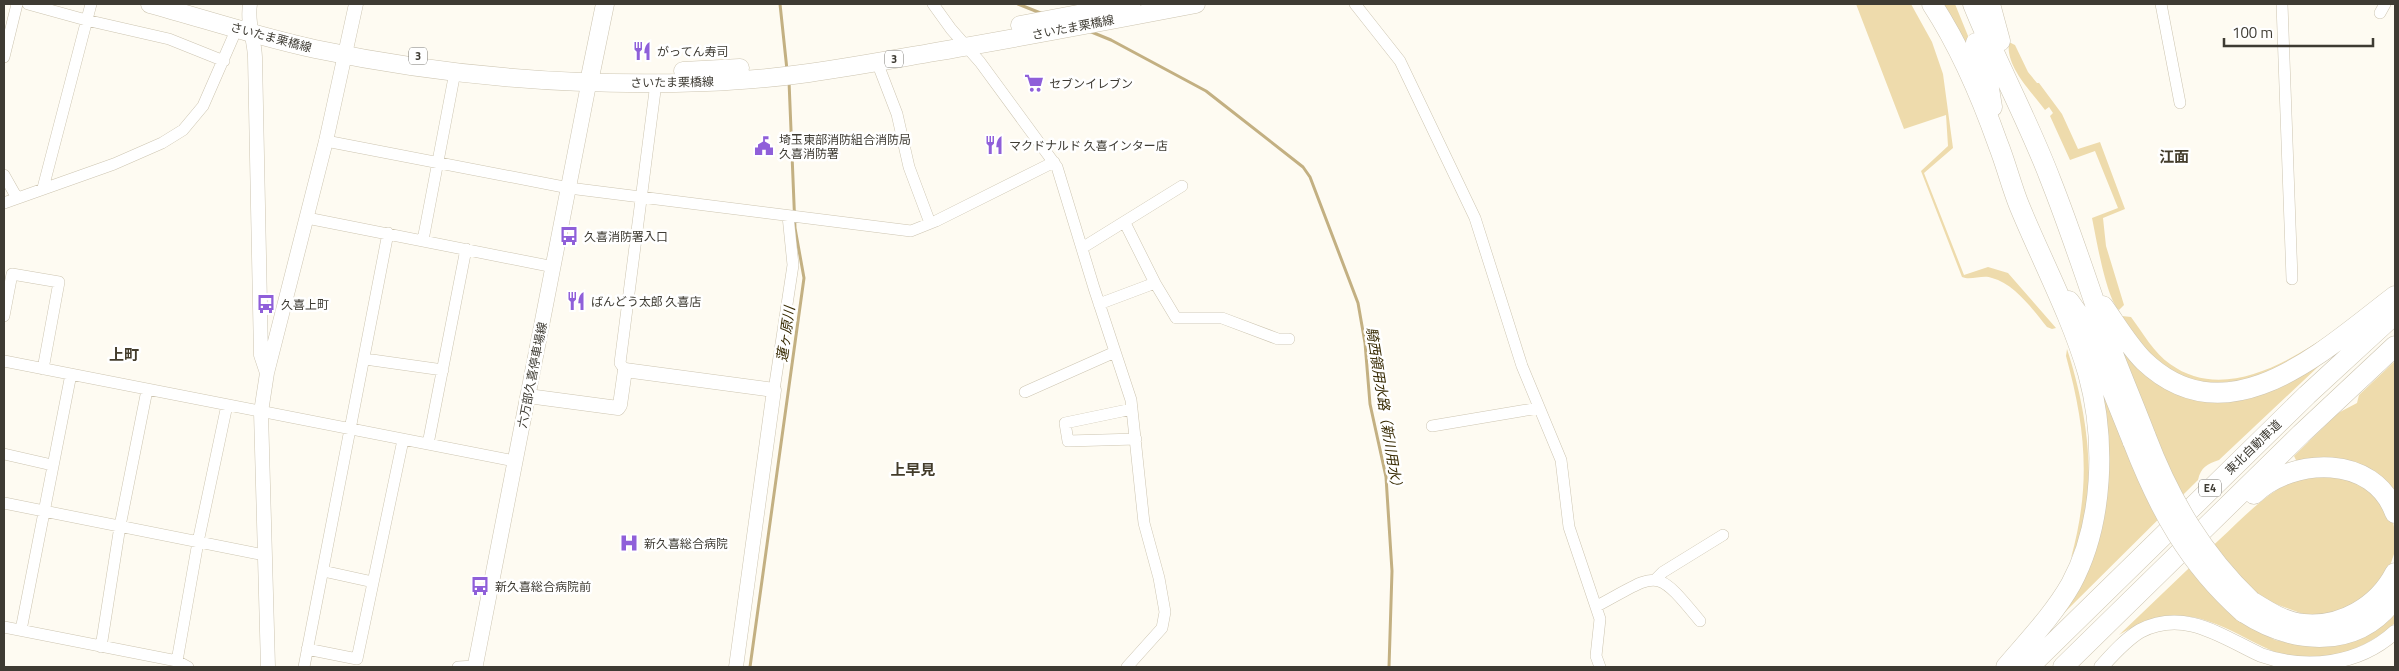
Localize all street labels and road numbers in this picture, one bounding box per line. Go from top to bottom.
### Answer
street label: さいたま栗橋線 [1030,10,1116,44]
street label: さいたま栗橋線 [228,17,314,57]
road number: 3 [409,48,427,64]
road number: 3 [885,51,903,68]
street label: さいたま栗橋線 [630,72,714,92]
street label: 六万部久喜停車場線 [512,320,552,430]
street label: 東北自動車道 [2220,415,2286,479]
road number: E4 [2199,479,2221,496]

